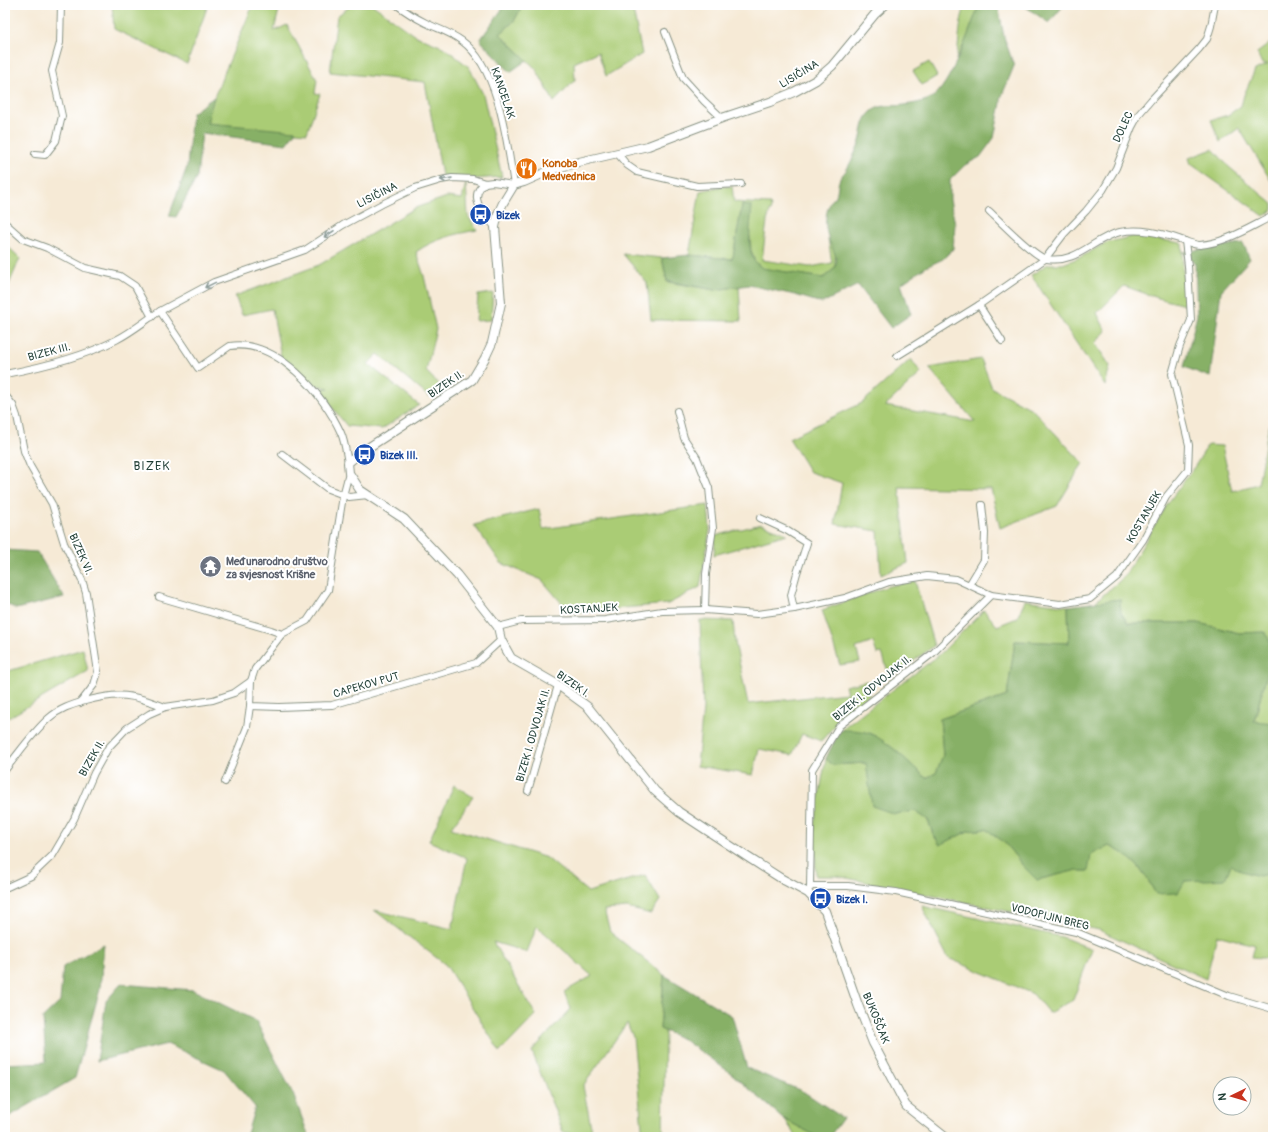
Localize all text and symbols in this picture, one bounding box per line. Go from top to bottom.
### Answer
street label: LISIČINA [777,57,821,91]
street label: KANCELAK [488,65,518,121]
street label: DOLEC [1110,109,1136,145]
restaurant icon: Konoba Medvednica [514,156,540,182]
place label: Konoba Medvednica [542,157,595,183]
one-way arrow [440,175,453,183]
street label: LISIČINA [355,179,399,211]
bus stop icon: Bizek [467,202,493,228]
place label: Bizek [496,209,520,222]
one-way arrow [324,230,335,238]
one-way arrow [205,281,217,289]
street label: BIZEK III. [26,340,72,364]
street label: BIZEK II. [426,367,466,401]
bus stop icon: Bizek III. [351,442,377,468]
place label: Bizek III. [380,449,418,462]
district label: BIZEK [134,459,170,474]
street label: KOSTANJEK [1124,488,1164,545]
street label: BIZEK VI. [66,531,96,577]
temple icon: Međunarodno društvo za svjesnost Krišne [198,554,224,580]
place label: Međunarodno društvo za svjesnost Krišne [226,555,328,581]
street label: KOSTANJEK [560,601,619,617]
street label: BIZEK I. ODVOJAK II. [830,652,914,724]
street label: BIZEK I. [554,668,592,700]
street label: CAPEKOV PUT [332,669,400,701]
street label: BIZEK I. ODVOJAK II. [513,687,553,783]
street label: BIZEK II. [76,737,108,779]
bus stop icon: Bizek I. [807,886,833,912]
place label: Bizek I. [836,893,868,906]
street label: VODOPIJIN BREG [1009,901,1091,933]
street label: BUKOŠČAK [860,990,893,1046]
north arrow [1212,1076,1252,1116]
text: N [1216,1092,1229,1101]

